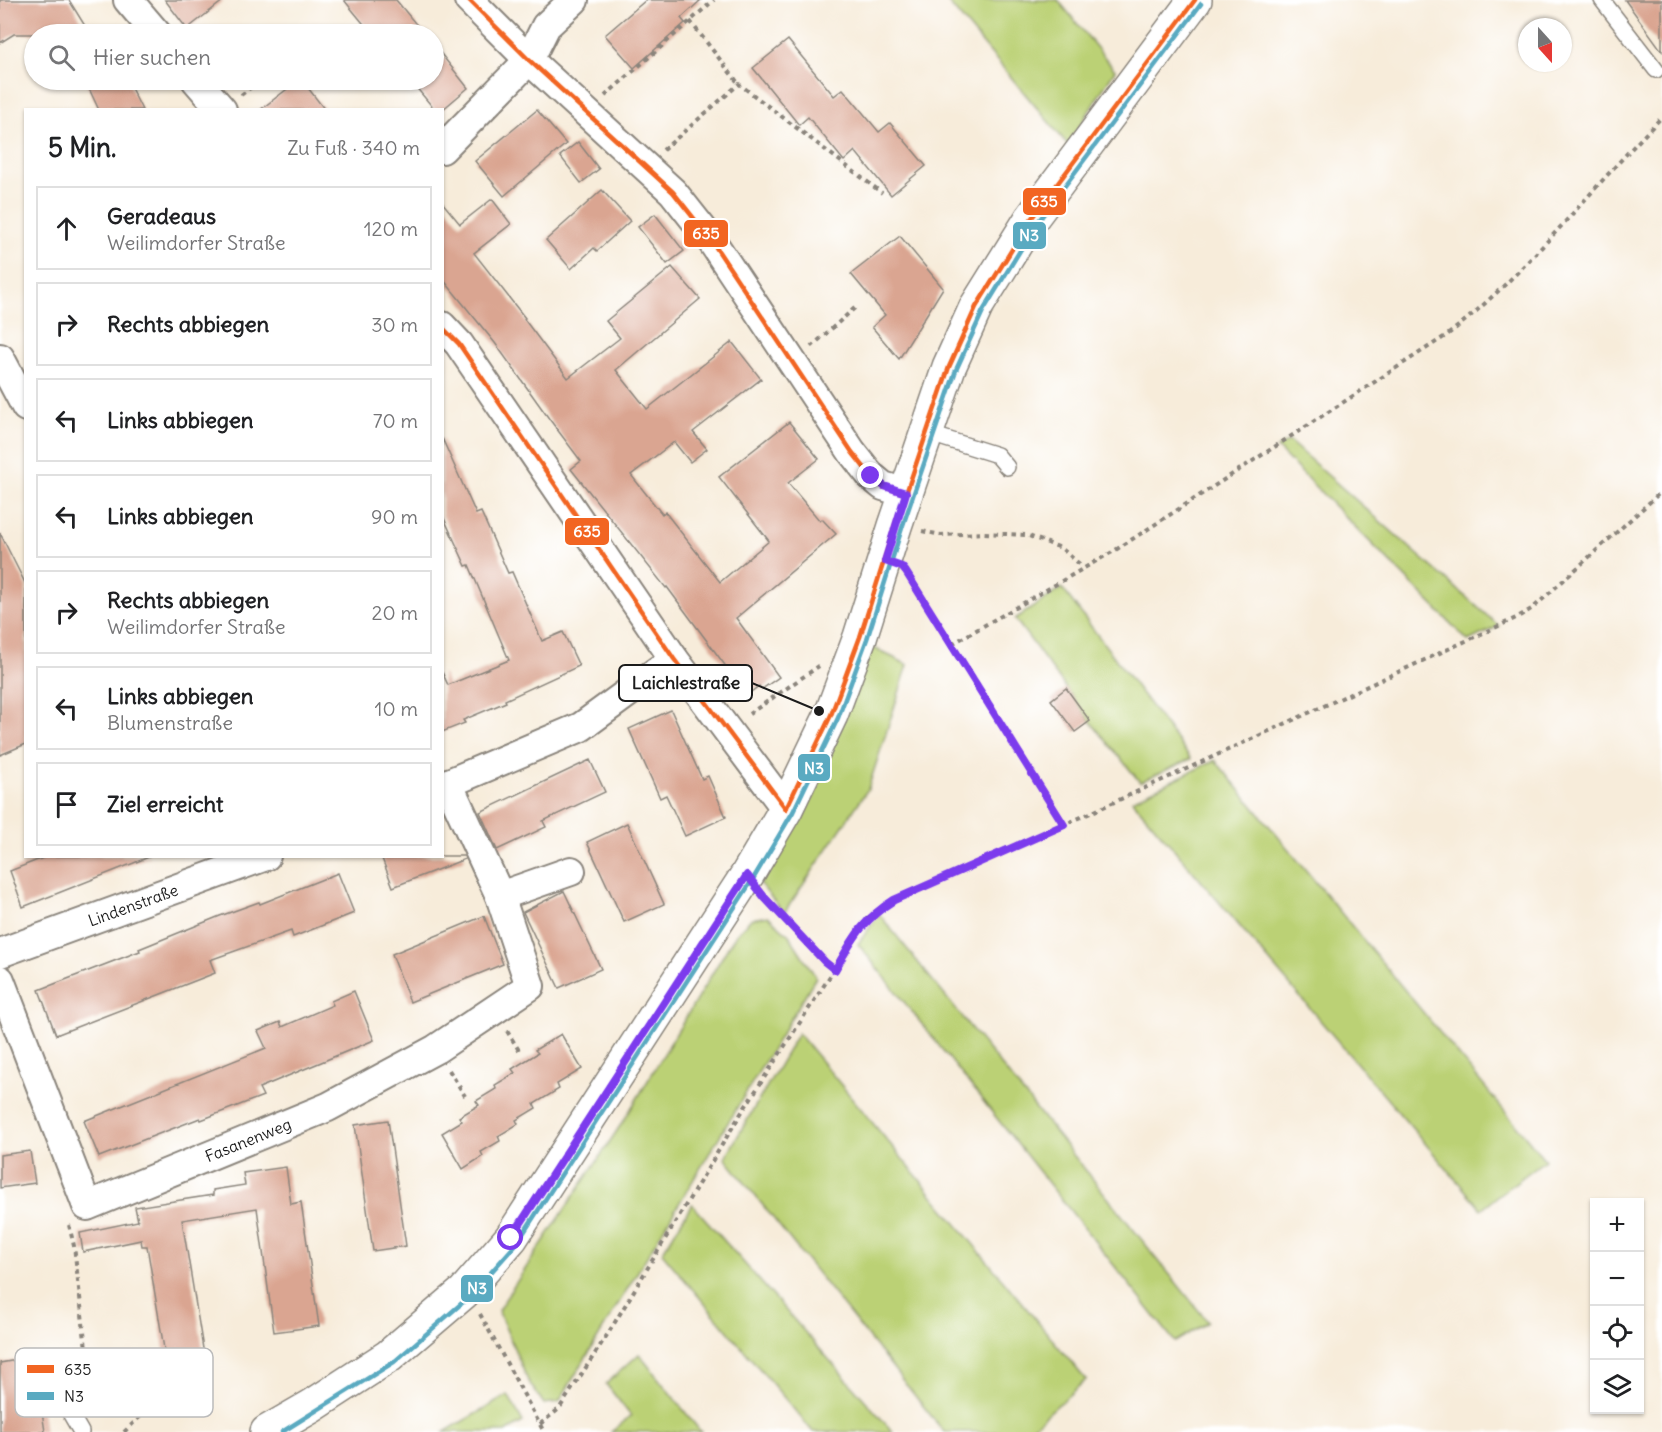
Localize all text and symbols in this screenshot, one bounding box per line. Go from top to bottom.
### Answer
north arrow [1518,18,1572,72]
search box [24,24,444,90]
icon: search [45,41,78,74]
text: Hier suchen [93,43,211,71]
text: 5 Min. [48,131,116,164]
text: Zu Fuß · 340 m [287,135,420,160]
line badge: 635 [1022,187,1067,216]
text: 635 [1030,191,1058,211]
text: Geradeaus [107,202,216,230]
icon: ahead [50,212,83,245]
text: 120 m [364,216,418,241]
line badge: 635 [683,219,729,248]
line badge: N3 [1012,221,1047,250]
text: 635 [692,223,720,243]
text: N3 [1019,225,1039,245]
text: Weilimdorfer Straße [107,230,286,255]
icon: right [50,308,83,341]
text: Rechts abbiegen [107,310,269,338]
text: 30 m [371,312,418,337]
icon: left [50,404,83,437]
text: Links abbiegen [107,406,254,434]
text: 70 m [373,408,418,433]
route end [857,462,883,488]
icon: left [50,500,83,533]
text: Links abbiegen [107,502,254,530]
text: 90 m [371,504,418,529]
line badge: 635 [564,517,610,546]
text: 635 [573,521,601,541]
text: Rechts abbiegen [107,586,269,614]
icon: right [50,596,83,629]
text: 20 m [372,600,418,625]
text: Weilimdorfer Straße [107,614,286,639]
callout: Laichlestraße [619,665,752,701]
text: Laichlestraße [632,671,741,694]
text: Links abbiegen [107,682,254,710]
icon: left [50,692,83,725]
text: 10 m [375,696,418,721]
text: Blumenstraße [107,710,233,735]
line badge: N3 [797,753,831,782]
text: N3 [804,758,824,778]
icon: arrive [50,788,83,821]
text: Ziel erreicht [107,790,224,818]
street label: Lindenstraße [85,879,181,931]
street label: Fasanenweg [202,1114,294,1166]
map controls [1590,1198,1644,1414]
button: + [1590,1198,1644,1252]
route start [497,1224,523,1250]
button: − [1590,1252,1644,1306]
line badge: N3 [460,1274,494,1303]
text: N3 [467,1278,487,1298]
button: locate [1590,1306,1644,1360]
legend [15,1348,213,1417]
text: 635 [64,1359,92,1379]
button: layers [1590,1360,1644,1414]
text: N3 [64,1386,84,1406]

